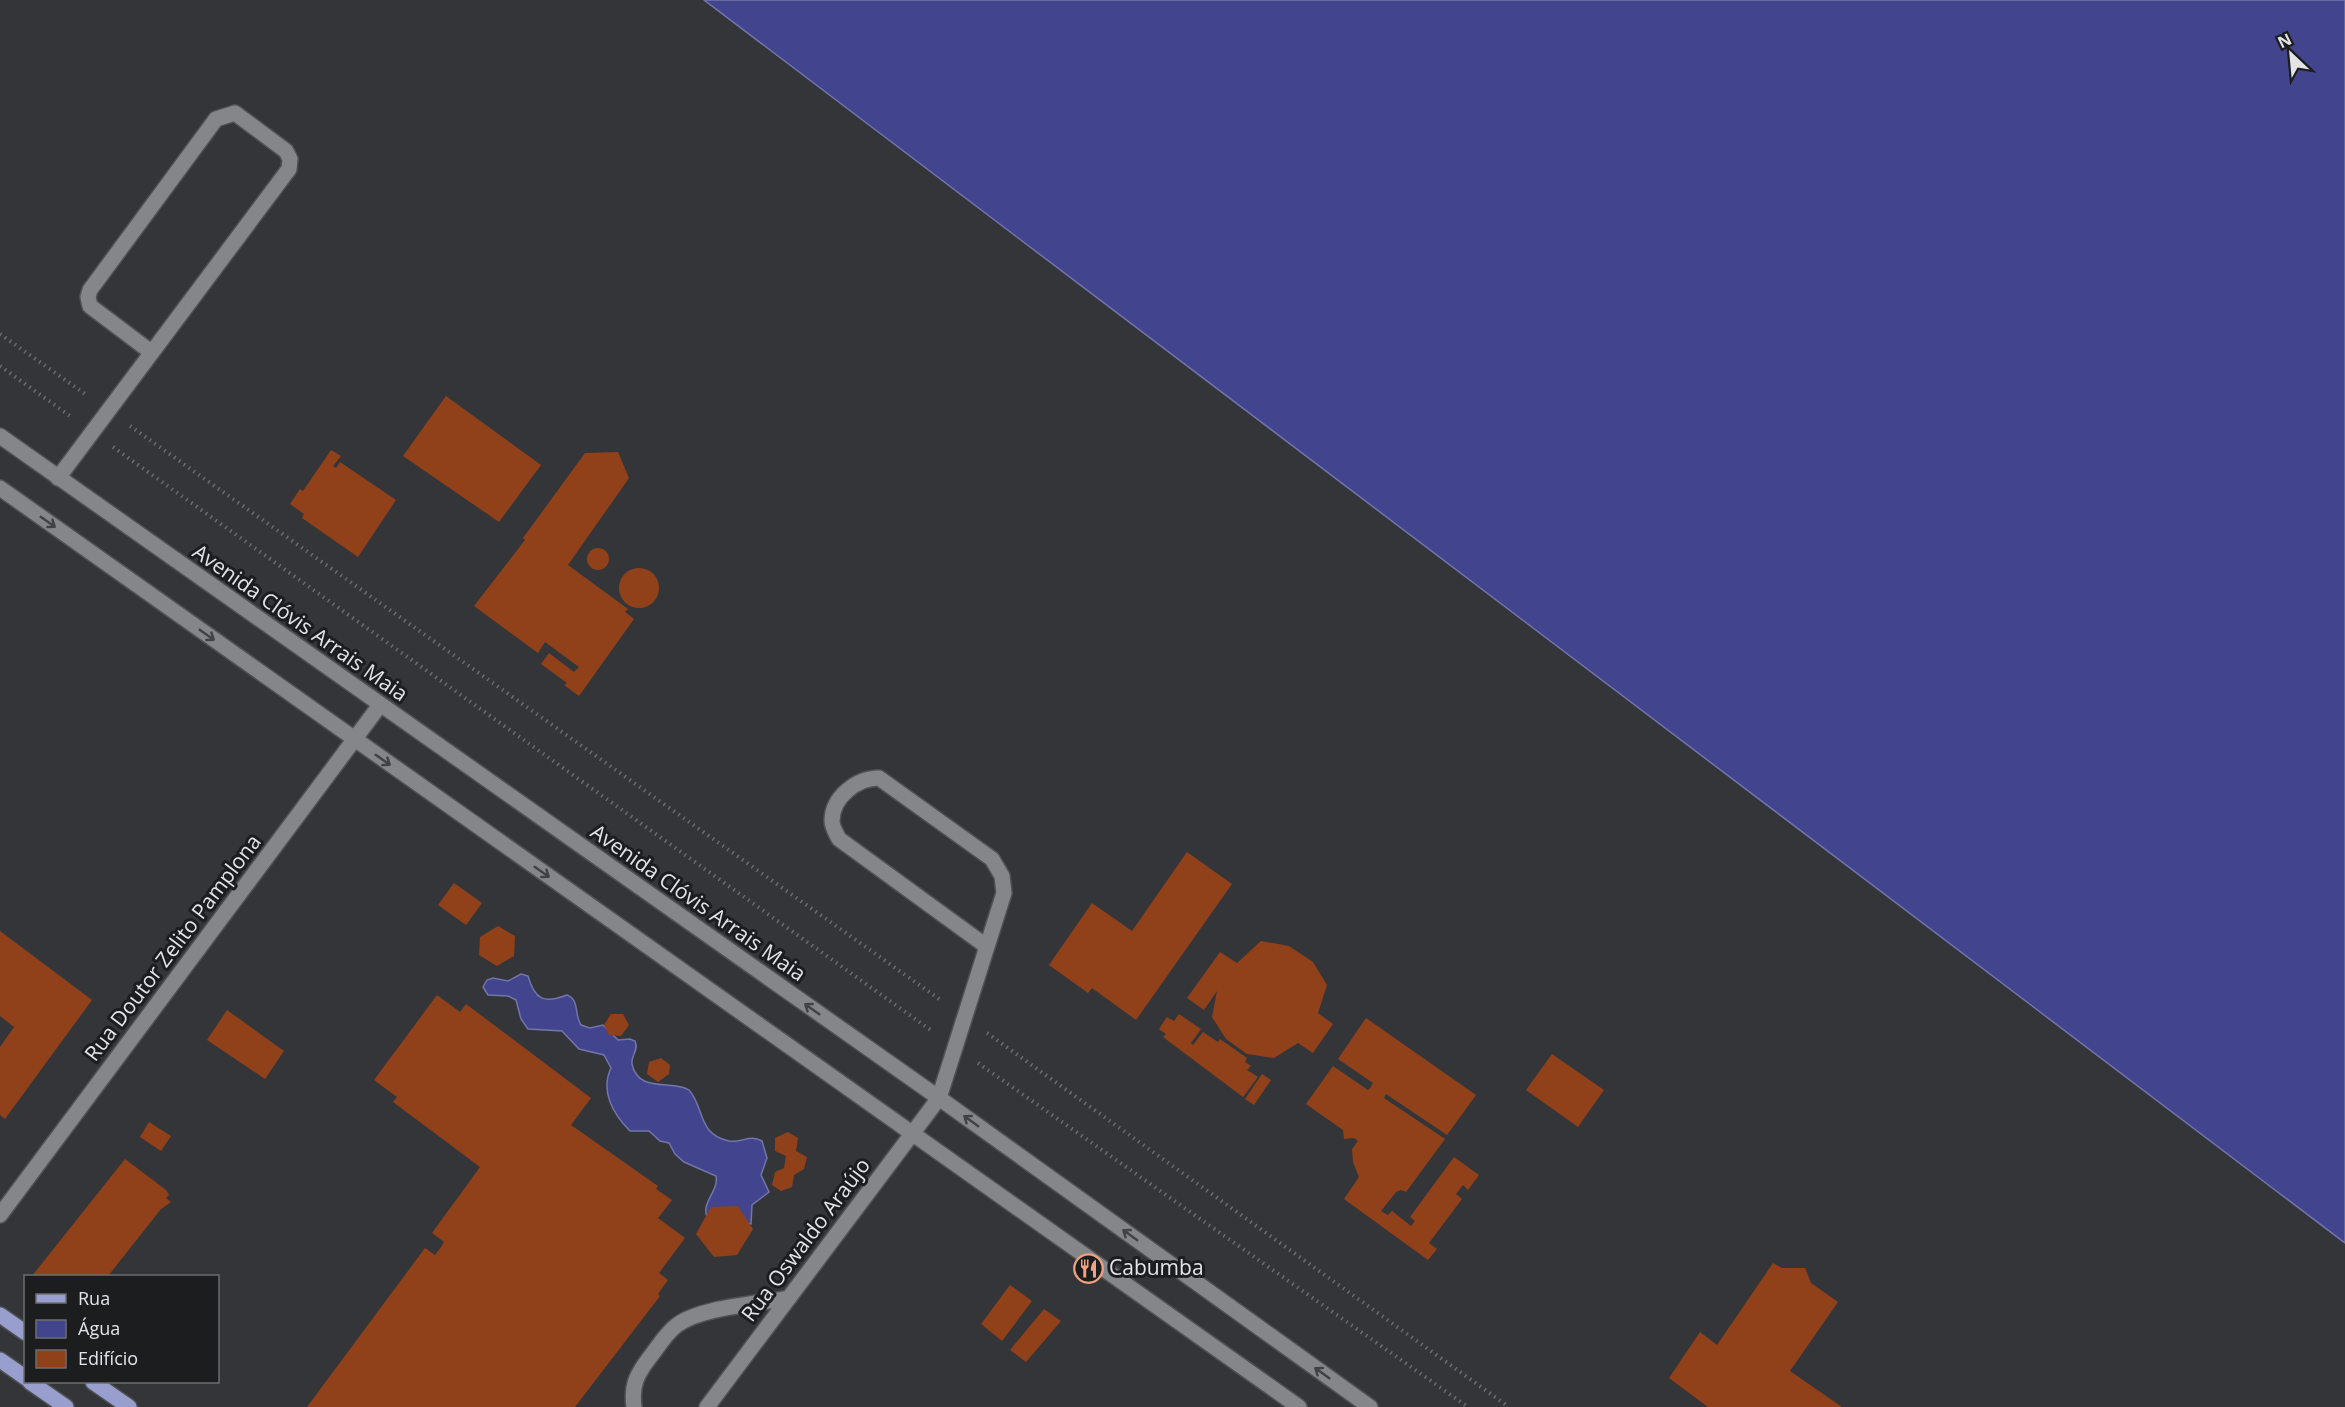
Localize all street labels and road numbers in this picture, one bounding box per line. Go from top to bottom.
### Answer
street label: Avenida Clóvis Arrais Maia [187,537,414,707]
street label: Avenida Clóvis Arrais Maia [585,817,812,987]
street label: Rua Doutor Zelito Pamplona [78,828,267,1066]
street label: Rua Oswaldo Araújo [734,1152,876,1327]

